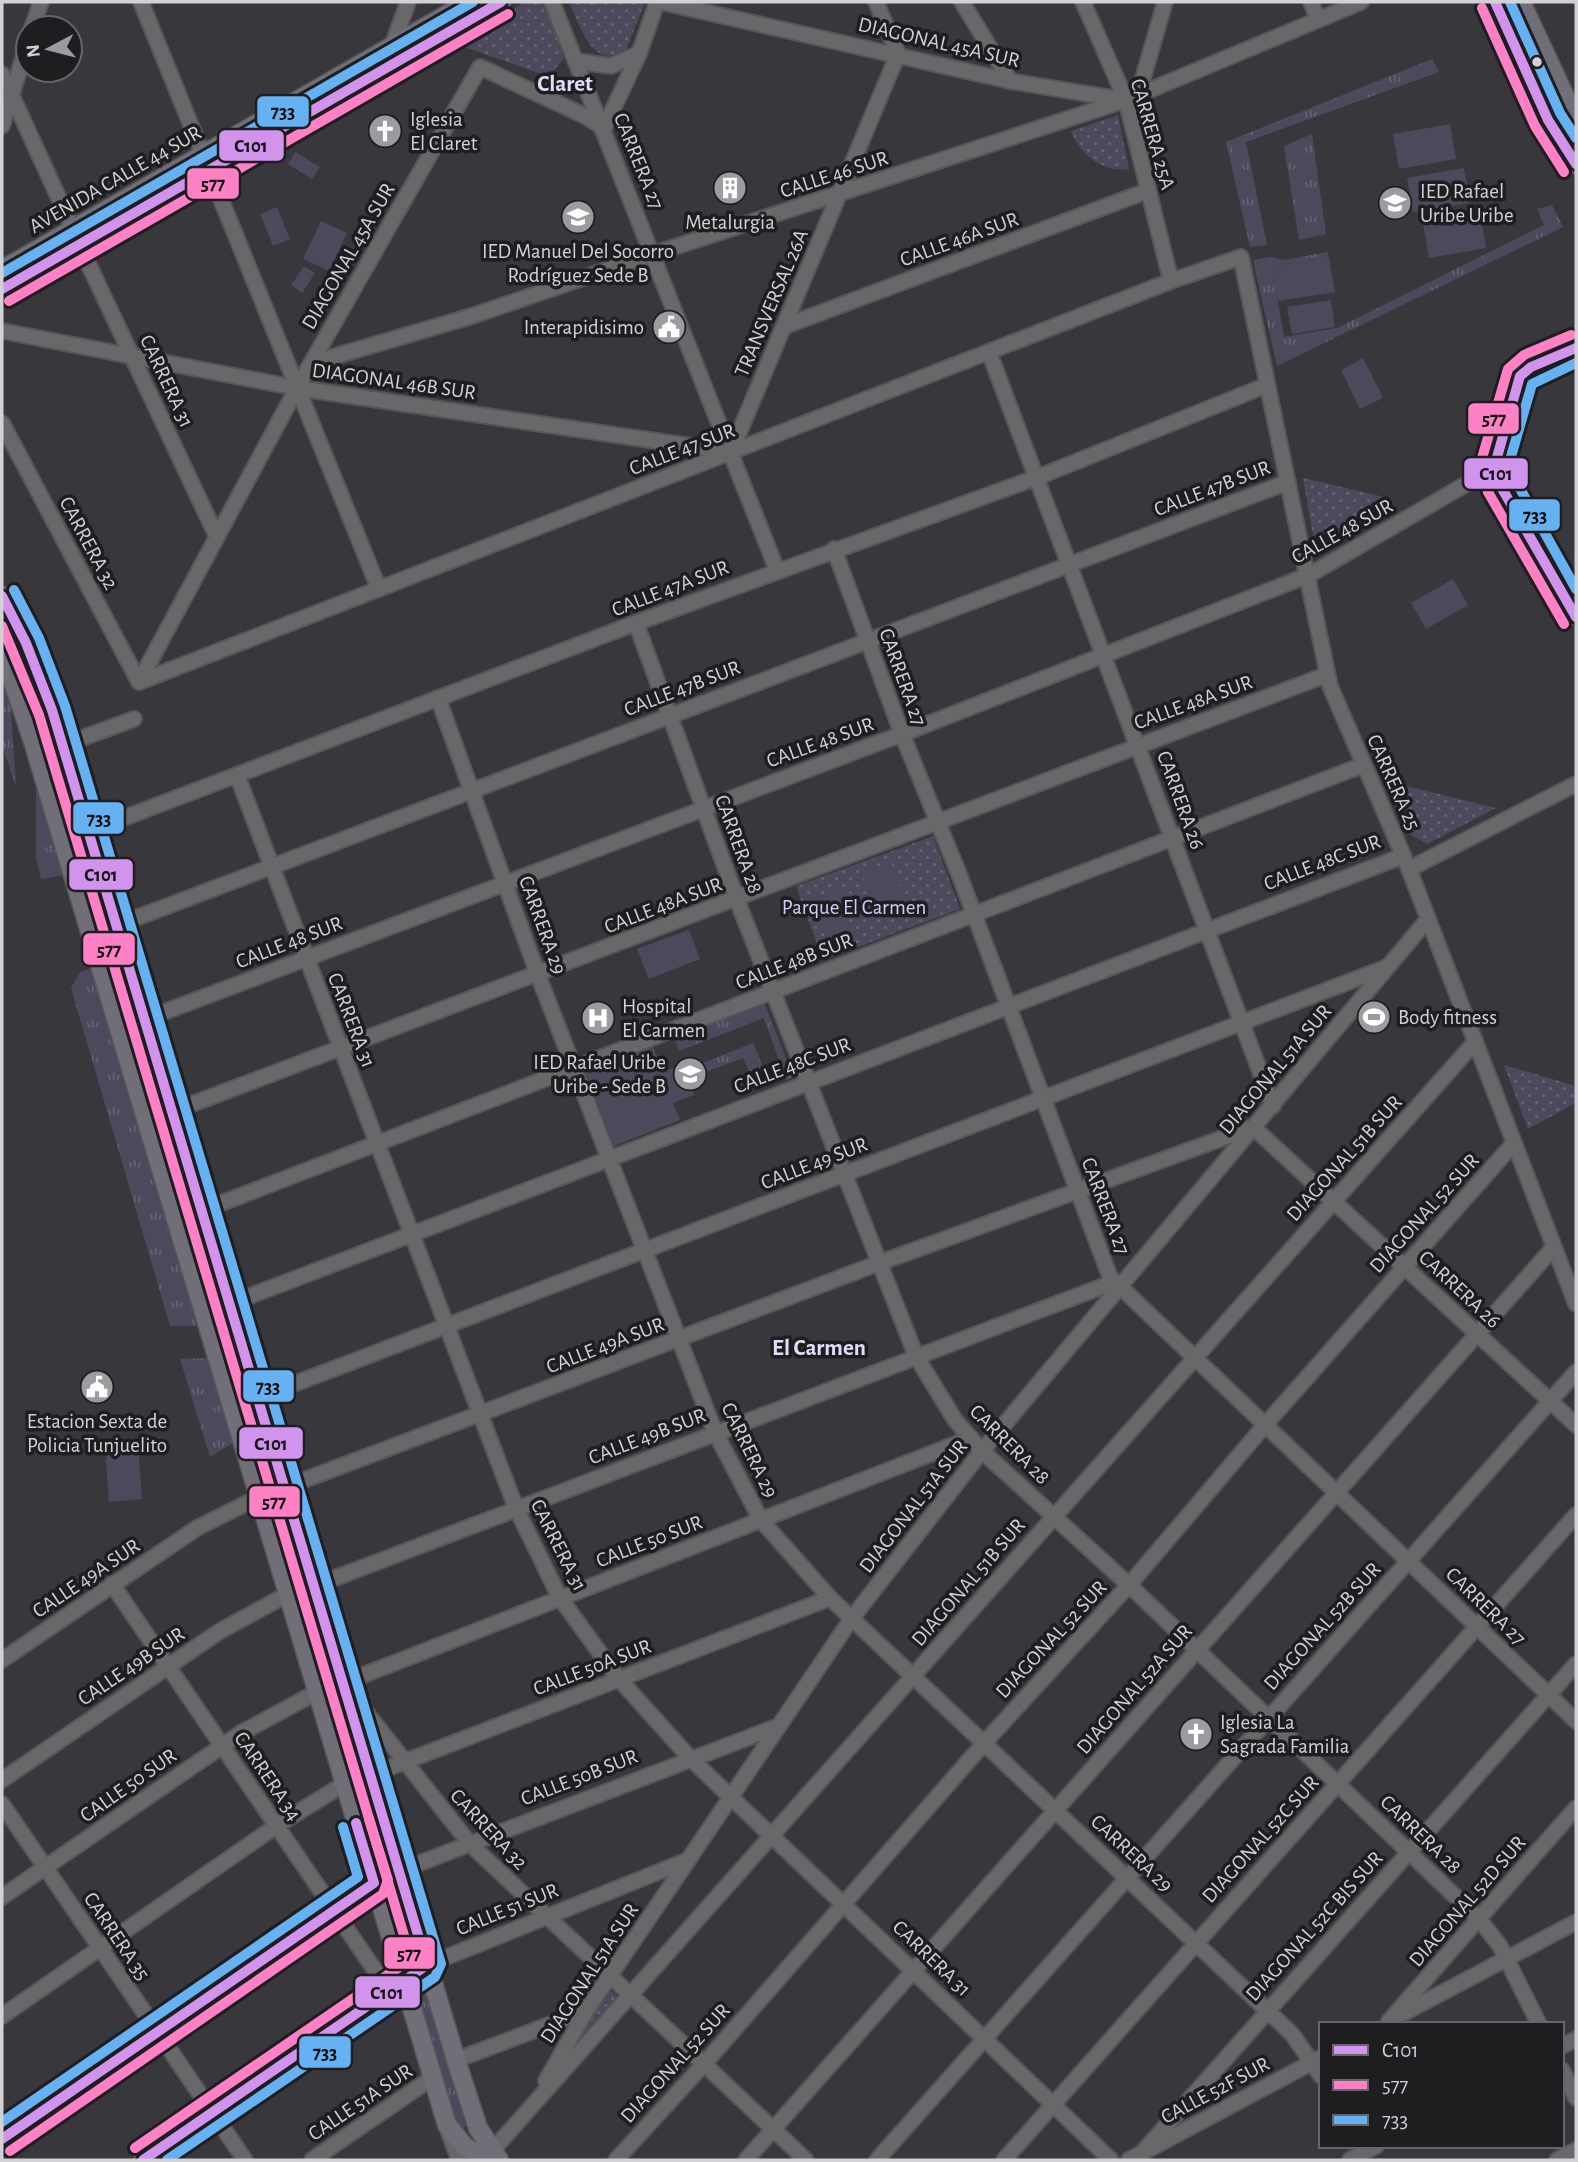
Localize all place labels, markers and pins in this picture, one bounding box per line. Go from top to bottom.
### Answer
unlabelled marker [1530,55,1544,69]
place label: Iglesia El Claret [410,109,478,154]
church icon: Iglesia El Claret [366,112,404,150]
building icon: Metalurgia [711,169,749,207]
place label: IED Rafael Uribe Uribe [1420,181,1514,226]
school or university icon: IED Rafael Uribe Uribe [1376,184,1414,222]
school or university icon: IED Manuel Del Socorro Rodríguez Sede B [559,198,597,236]
place label: Metalurgia [685,212,775,233]
place label: IED Manuel Del Socorro Rodríguez Sede B [482,241,674,286]
public building icon: Interapidisimo [650,308,688,346]
place label: Interapidisimo [524,317,644,338]
place label: Hospital El Carmen [622,996,705,1041]
sports icon: Body fitness [1355,998,1393,1036]
hospital icon: Hospital El Carmen [579,999,617,1037]
place label: Body fitness [1398,1007,1497,1028]
place label: IED Rafael Uribe Uribe - Sede B [533,1052,666,1097]
school or university icon: IED Rafael Uribe Uribe - Sede B [671,1055,709,1093]
public building icon: Estacion Sexta de Policia Tunjuelito [78,1368,116,1406]
place label: Estacion Sexta de Policia Tunjuelito [27,1411,167,1456]
place label: Iglesia La Sagrada Familia [1220,1712,1350,1757]
church icon: Iglesia La Sagrada Familia [1177,1715,1215,1753]

